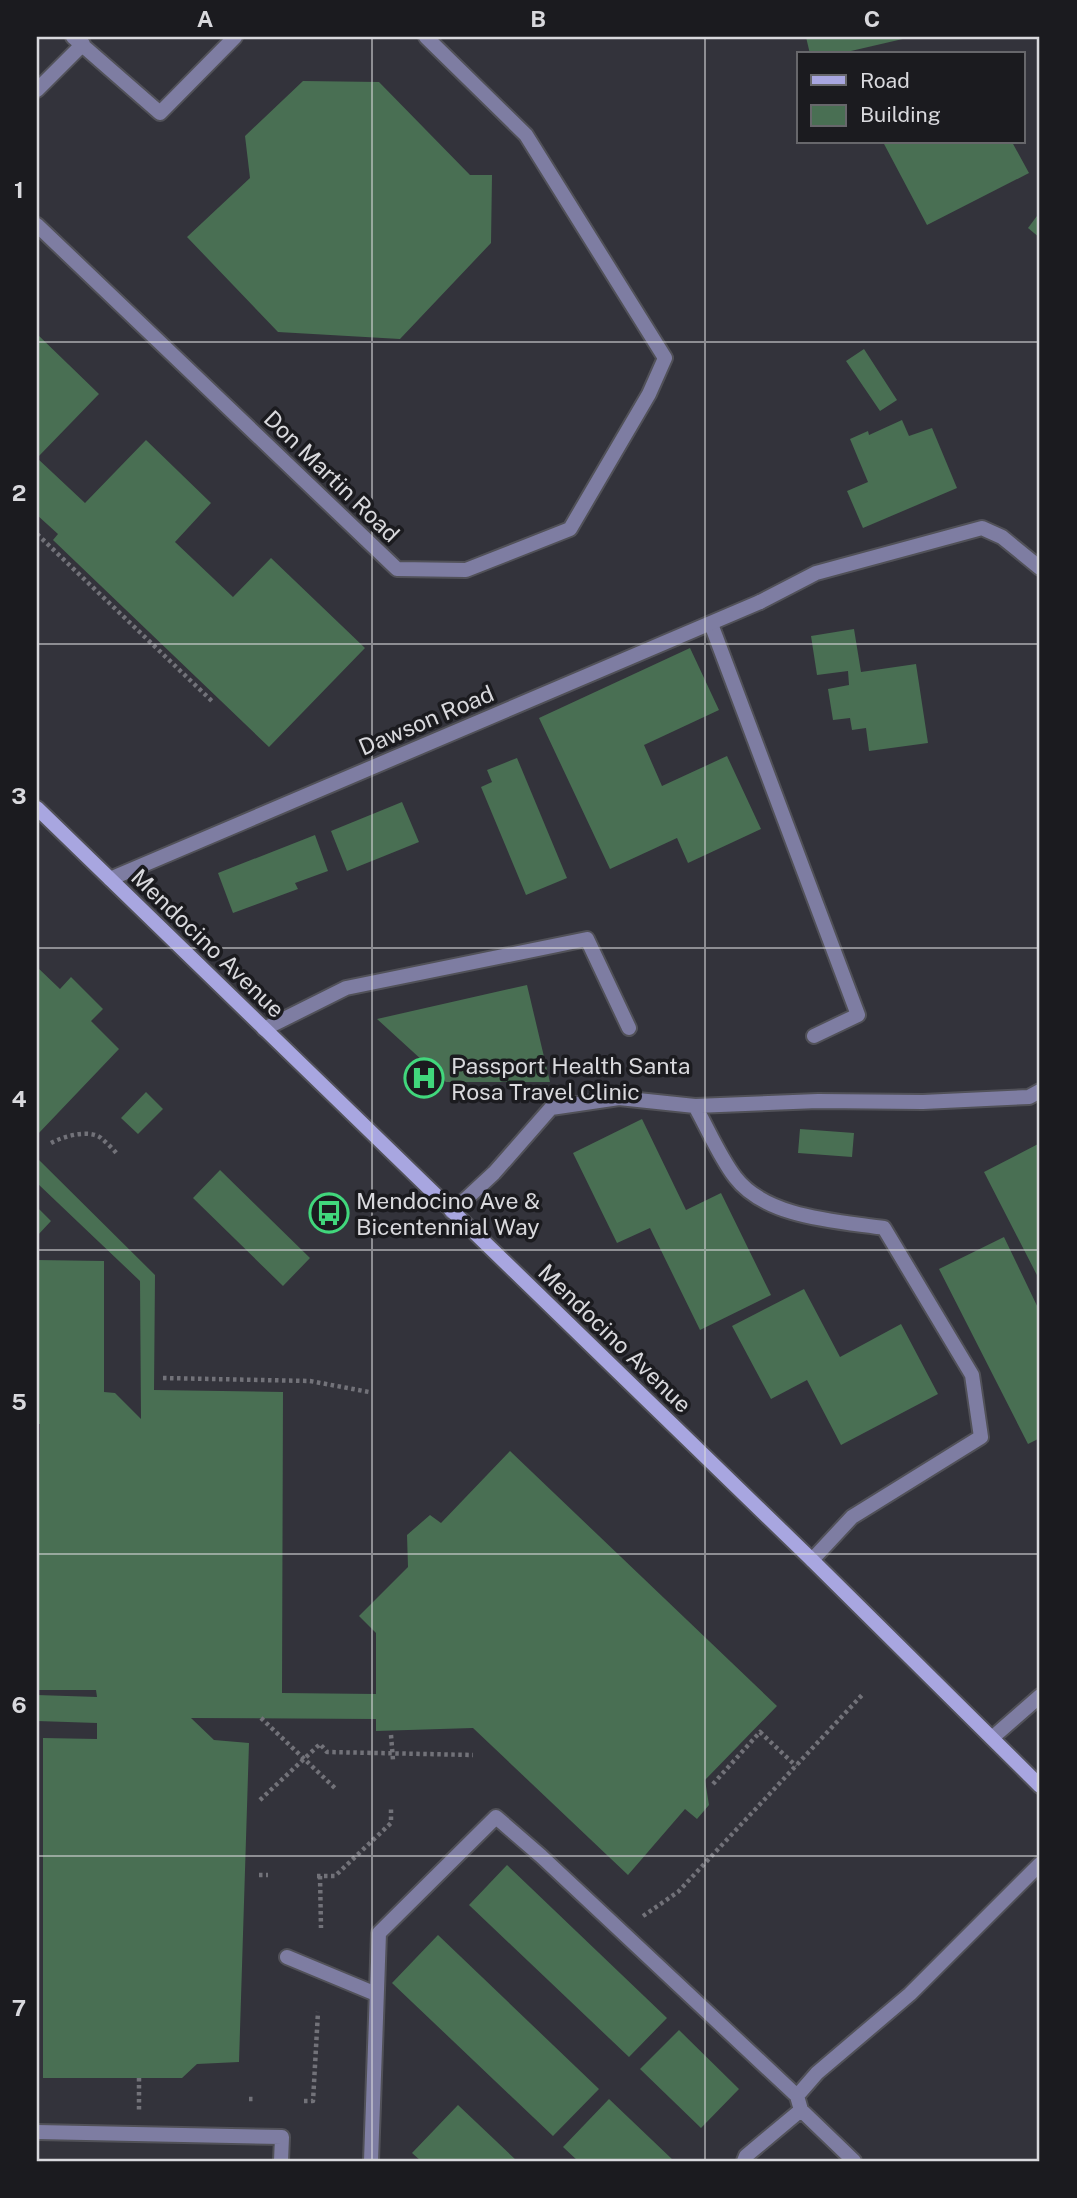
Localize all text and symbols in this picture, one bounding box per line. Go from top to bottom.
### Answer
text: A [197,5,214,32]
text: B [530,5,546,32]
text: C [864,5,880,32]
legend [797,52,1024,144]
text: Road [860,68,910,93]
text: Building [860,102,941,127]
text: 1 [14,176,24,203]
street label: Don Martin Road [259,405,405,547]
text: 2 [12,479,26,506]
street label: Dawson Road [354,679,498,761]
text: 3 [11,782,27,809]
street label: Mendocino Avenue [126,863,290,1023]
place label: Passport Health Santa Rosa Travel Clinic [451,1052,691,1105]
hospital icon: Passport Health Santa Rosa Travel Clinic [403,1057,445,1099]
text: 4 [11,1085,27,1112]
place label: Mendocino Ave & Bicentennial Way [356,1187,540,1240]
bus stop icon: Mendocino Ave & Bicentennial Way [308,1192,350,1234]
street label: Mendocino Avenue [533,1258,697,1418]
text: 5 [11,1388,27,1415]
text: 6 [11,1691,27,1718]
text: 7 [12,1994,26,2021]

